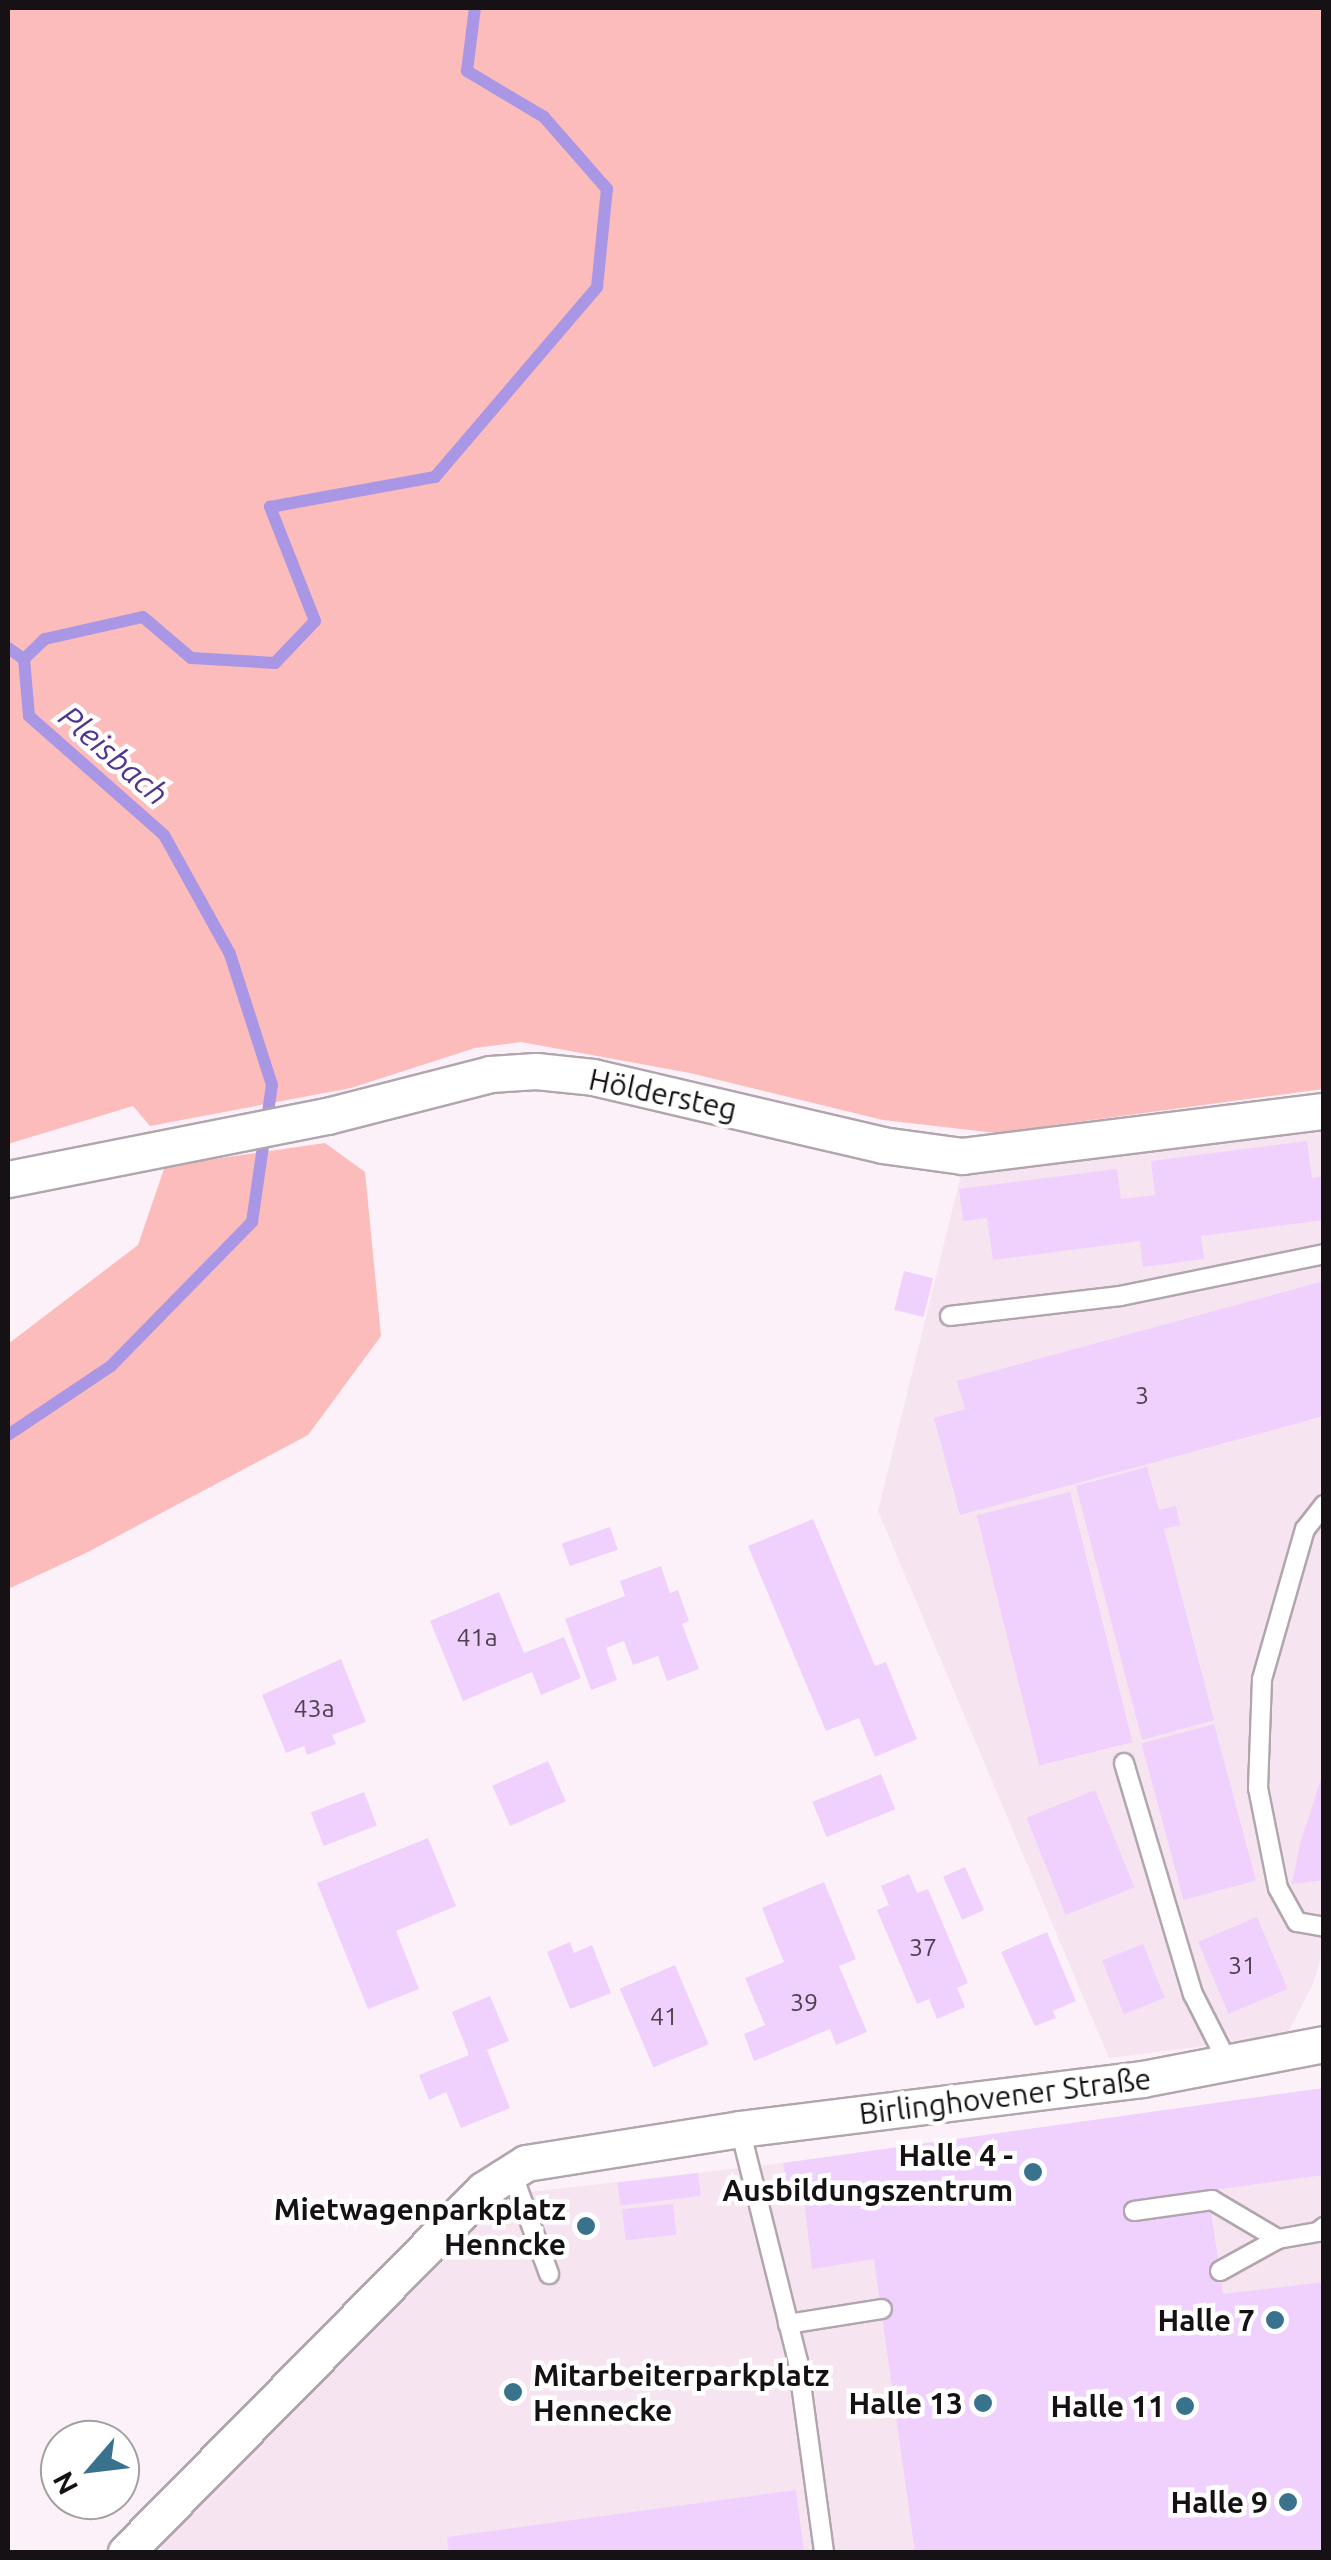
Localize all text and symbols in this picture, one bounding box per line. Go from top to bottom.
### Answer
water label: Pleisbach [51,697,177,813]
street label: Höldersteg [586,1061,740,1127]
house number: 3 [1135,1380,1149,1410]
house number: 41a [456,1622,498,1652]
house number: 43a [293,1693,335,1723]
house number: 37 [909,1932,937,1962]
house number: 31 [1228,1950,1256,1980]
house number: 39 [790,1987,818,2017]
house number: 41 [650,2001,678,2031]
street label: Birlinghovener Straße [857,2060,1153,2132]
place label: Halle 4 - Ausbildungszentrum [722,2137,1013,2208]
marker: Halle 4 - Ausbildungszentrum [1022,2161,1044,2183]
place label: Mietwagenparkplatz Henncke [274,2191,566,2262]
marker: Mietwagenparkplatz Henncke [575,2215,597,2237]
place label: Halle 7 [1157,2302,1255,2338]
marker: Halle 7 [1264,2309,1286,2331]
place label: Mitarbeiterparkplatz Hennecke [533,2357,830,2428]
marker: Mitarbeiterparkplatz Hennecke [502,2381,524,2403]
place label: Halle 13 [849,2385,963,2421]
place label: Halle 11 [1051,2388,1165,2424]
marker: Halle 13 [972,2392,994,2414]
marker: Halle 11 [1174,2395,1196,2417]
north arrow [40,2420,140,2520]
text: N [46,2467,83,2500]
place label: Halle 9 [1170,2484,1268,2520]
marker: Halle 9 [1277,2491,1299,2513]

